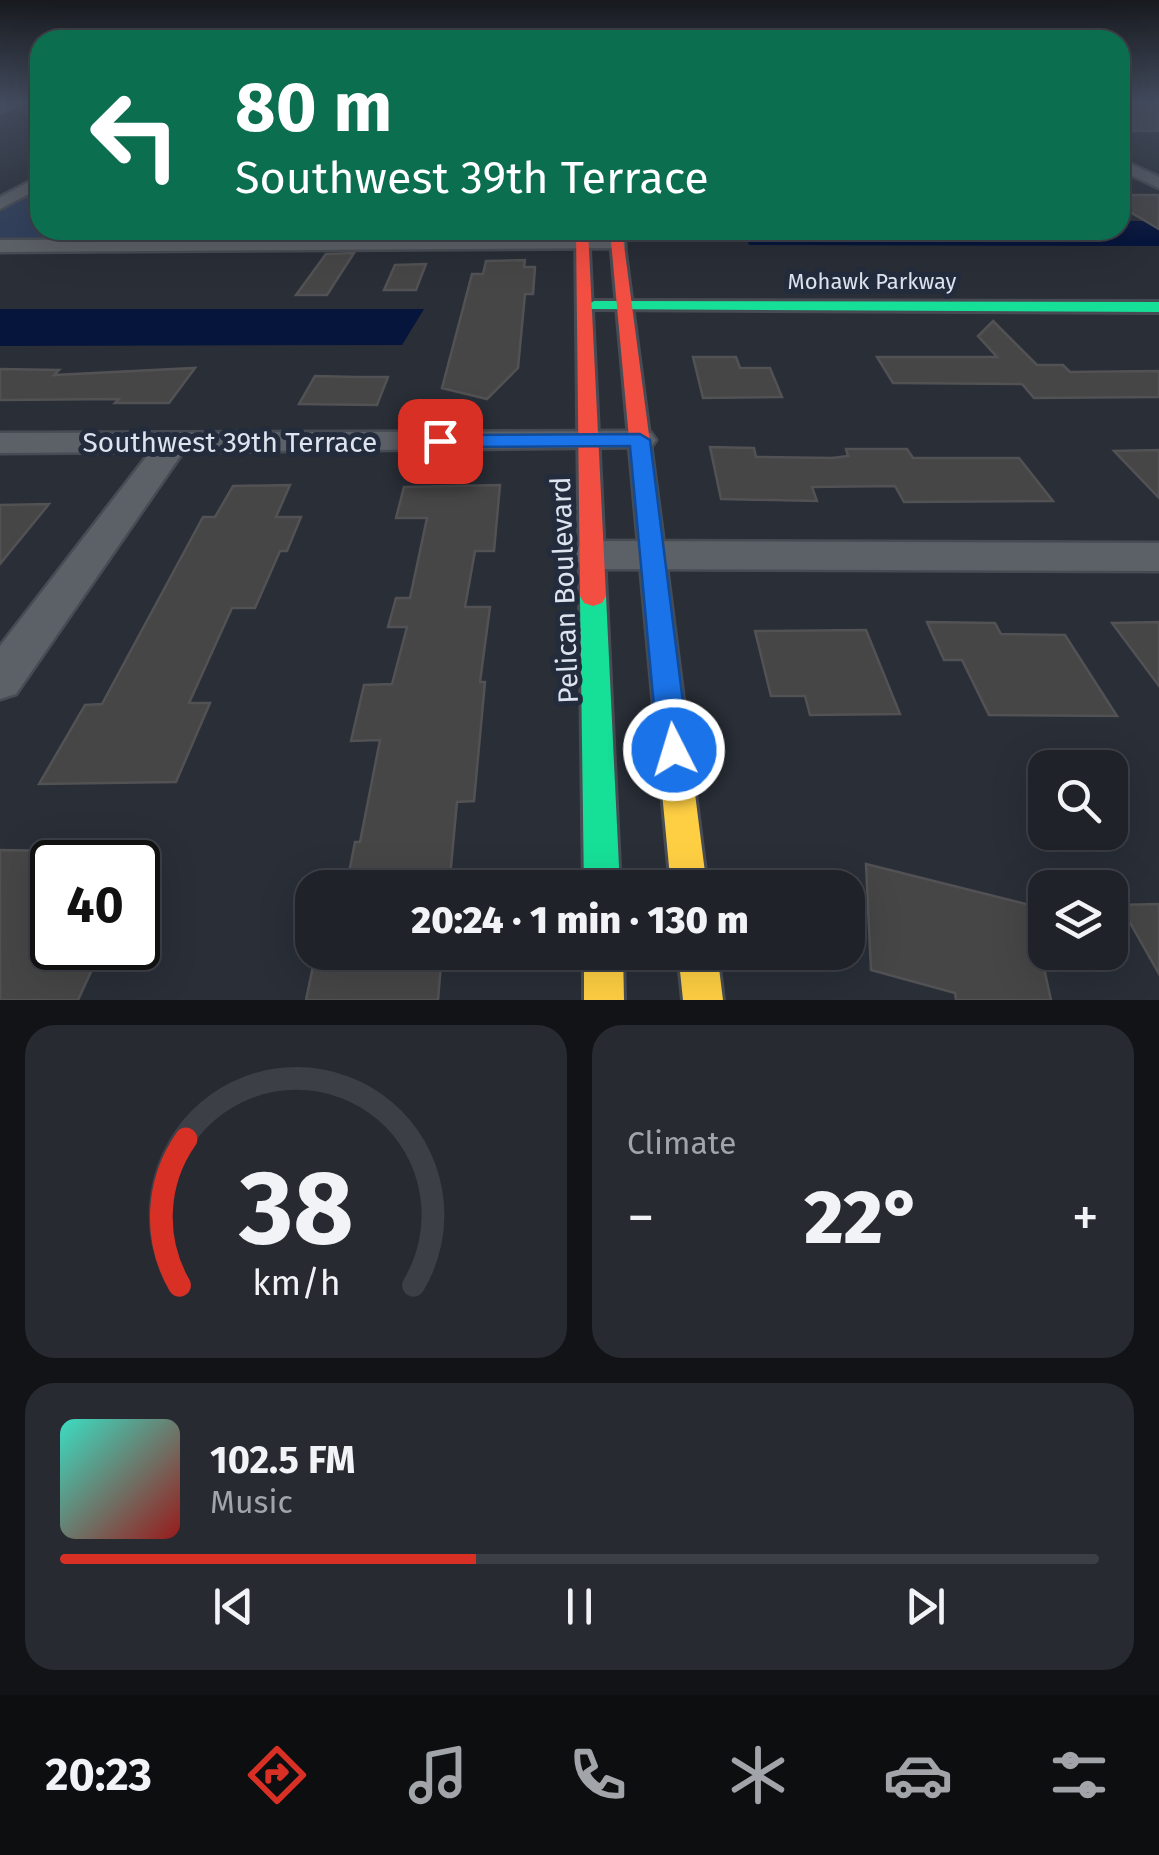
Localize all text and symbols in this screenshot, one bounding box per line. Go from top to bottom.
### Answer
text: 80 m [235,66,392,150]
icon: left [70,70,200,200]
text: Southwest 39th Terrace [235,151,709,205]
street label: Mohawk Parkway [788,268,957,295]
pin [398,399,483,484]
icon: arrive [413,414,468,469]
street label: Southwest 39th Terrace [83,426,377,459]
street label: Pelican Boulevard [544,476,585,704]
position arrow [622,698,726,802]
map controls [1028,750,1128,970]
button: search [1028,750,1128,850]
speed limit sign: 40 [30,840,160,970]
button: layers [1028,870,1128,970]
text: 20:24 · 1 min · 130 m [411,897,749,943]
text: Climate [627,1124,736,1162]
text: 38 [238,1146,353,1271]
text: 22° [804,1173,922,1263]
text: − [627,1185,655,1251]
text: + [1072,1185,1099,1251]
text: km/h [252,1262,340,1304]
text: 102.5 FM [210,1437,355,1483]
text: Music [210,1483,293,1521]
icon: previous [206,1579,261,1634]
icon: pause [552,1579,607,1634]
icon: next [898,1579,953,1634]
icon: directions [242,1740,312,1810]
icon: music [403,1740,473,1810]
icon: phone [563,1740,633,1810]
icon: climate [723,1740,793,1810]
icon: car [883,1740,953,1810]
icon: filters [1044,1740,1114,1810]
text: 20:23 [45,1748,152,1802]

